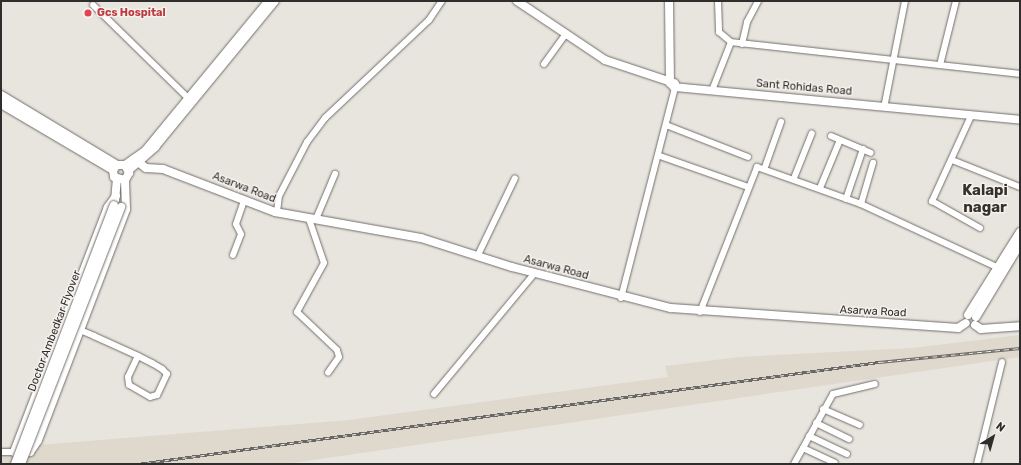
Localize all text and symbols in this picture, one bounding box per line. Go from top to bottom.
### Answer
place label: Gcs Hospital [97,6,166,20]
marker: Gcs Hospital [82,7,94,19]
street label: Sant Rohidas Road [755,77,853,99]
street label: Asarwa Road [210,170,278,206]
district label: Kalapi nagar [962,181,1008,216]
street label: Asarwa Road [522,253,590,283]
street label: Doctor Ambedkar Flyover [26,268,84,394]
street label: Asarwa Road [839,304,907,320]
north arrow [973,417,1013,457]
text: N [993,419,1008,435]

